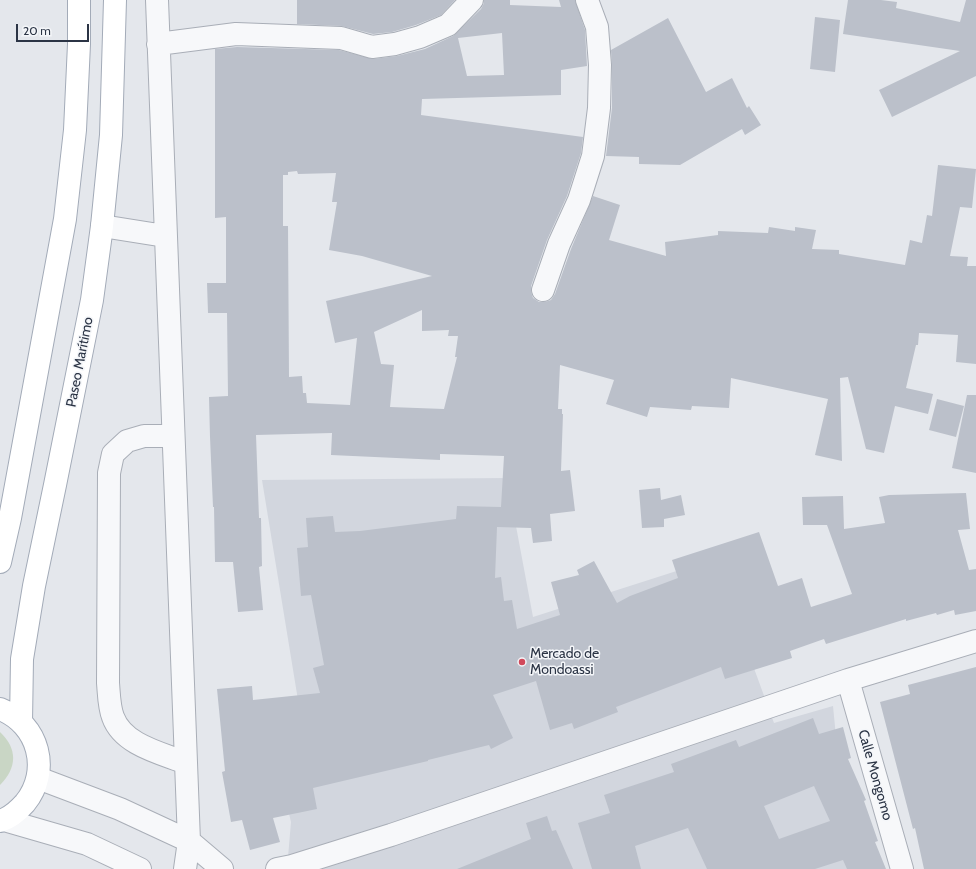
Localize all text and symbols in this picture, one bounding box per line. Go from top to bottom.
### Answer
scale bar [18,16,91,42]
text: 20 m [23,23,51,38]
street label: Paseo Marítimo [63,316,97,408]
place label: Mercado de Mondoassi [530,646,599,678]
marker: Mercado de Mondoassi [517,657,527,667]
street label: Calle Mongomo [854,728,896,822]

